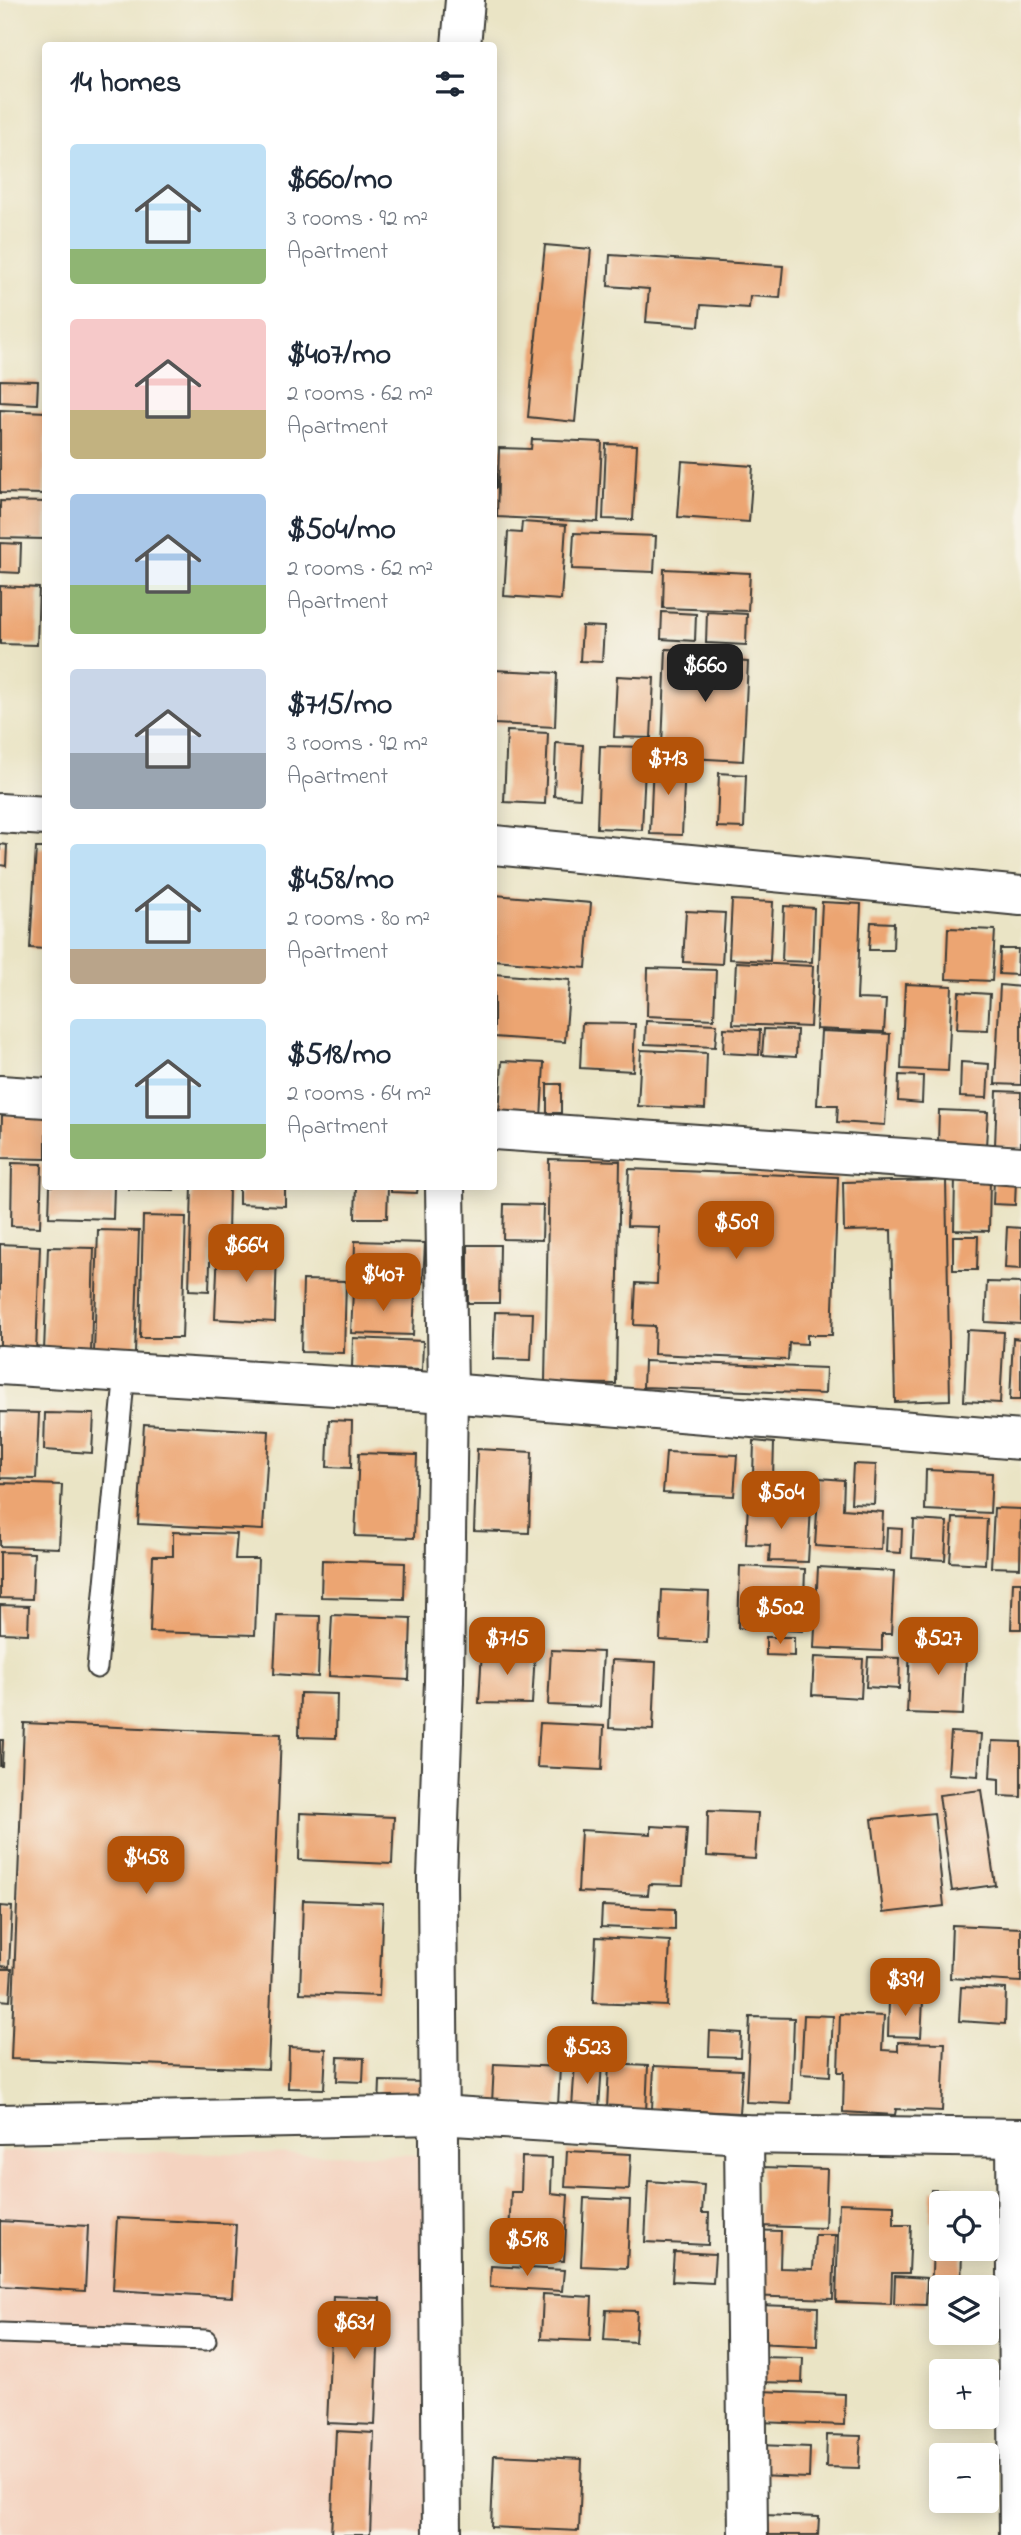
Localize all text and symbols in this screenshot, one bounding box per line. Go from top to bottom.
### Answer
text: 14 homes [70,62,181,106]
icon: filters [431,65,469,103]
text: $660/mo [287,159,393,203]
icon: home [126,172,210,256]
text: 3 rooms · 92 m² [287,203,428,236]
text: Apartment [287,236,388,269]
text: $407/mo [287,334,391,378]
icon: home [126,347,210,431]
text: 2 rooms · 62 m² [287,378,433,411]
text: Apartment [287,411,388,444]
text: $504/mo [287,509,396,553]
icon: home [126,522,210,606]
text: 2 rooms · 62 m² [287,553,433,586]
text: Apartment [287,586,388,619]
pin: $660 [664,644,746,704]
text: $660 [683,650,727,683]
text: $715/mo [287,684,392,728]
icon: home [126,697,210,781]
text: 3 rooms · 92 m² [287,728,428,761]
pin: $713 [627,738,709,797]
text: $713 [648,743,688,776]
text: Apartment [287,761,388,794]
text: $458/mo [287,859,394,903]
icon: home [126,872,210,956]
text: 2 rooms · 80 m² [287,903,430,936]
text: Apartment [287,936,388,969]
text: $518/mo [287,1034,391,1078]
icon: home [126,1047,210,1131]
text: 2 rooms · 64 m² [287,1078,431,1111]
text: Apartment [287,1111,388,1144]
pin: $509 [695,1202,777,1261]
text: $509 [714,1207,758,1240]
pin: $664 [205,1224,287,1284]
text: $664 [224,1230,268,1263]
pin: $407 [342,1254,424,1313]
text: $407 [362,1259,404,1292]
pin: $504 [740,1472,822,1531]
text: $504 [758,1477,804,1510]
pin: $502 [739,1586,821,1646]
text: $502 [756,1592,804,1625]
pin: $715 [466,1618,548,1677]
pin: $527 [897,1618,979,1677]
text: $715 [485,1623,529,1656]
text: $527 [914,1623,962,1656]
pin: $458 [105,1836,187,1896]
text: $458 [123,1842,169,1875]
pin: $391 [864,1958,946,2018]
text: $391 [886,1964,924,1997]
pin: $523 [546,2026,628,2086]
text: $523 [563,2032,611,2065]
map controls [929,2191,999,2513]
button: locate [929,2191,999,2261]
pin: $518 [486,2218,568,2278]
text: $518 [505,2224,549,2257]
button: layers [929,2275,999,2345]
pin: $631 [313,2302,395,2361]
text: $631 [334,2307,374,2340]
button: + [929,2359,999,2429]
button: − [929,2443,999,2513]

